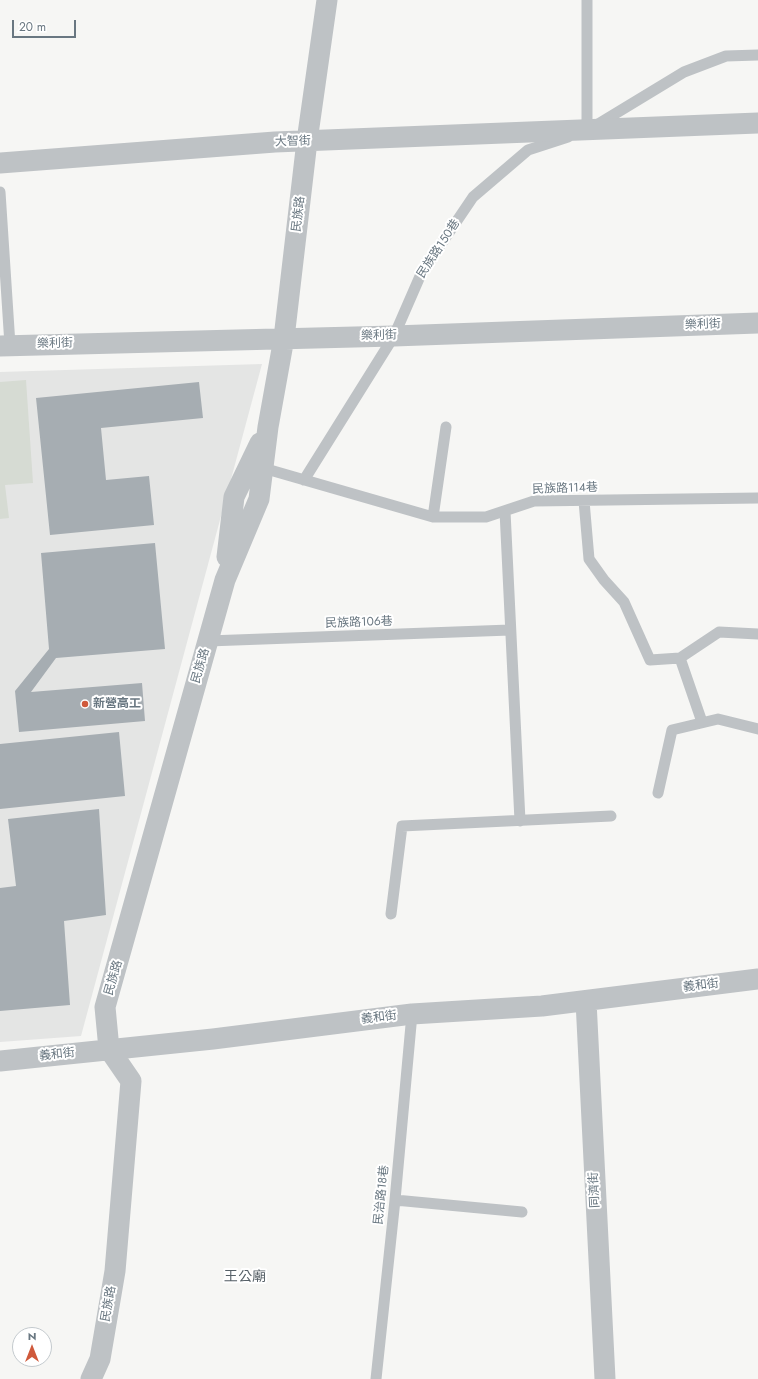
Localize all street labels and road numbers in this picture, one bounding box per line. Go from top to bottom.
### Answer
street label: 大智街 [275,134,311,150]
street label: 民族路 [290,195,308,233]
street label: 民族路150巷 [415,217,463,281]
street label: 樂利街 [685,317,721,333]
street label: 樂利街 [361,328,397,344]
street label: 樂利街 [37,336,73,352]
street label: 民族路114巷 [532,481,598,497]
street label: 民族路106巷 [325,615,393,631]
street label: 民族路 [189,647,213,685]
street label: 民族路 [102,959,126,997]
street label: 義和街 [682,977,720,995]
street label: 義和街 [360,1009,398,1027]
street label: 義和街 [38,1046,76,1064]
street label: 民治路18巷 [372,1164,392,1226]
street label: 同濟街 [587,1172,603,1208]
street label: 民族路 [99,1285,119,1323]

